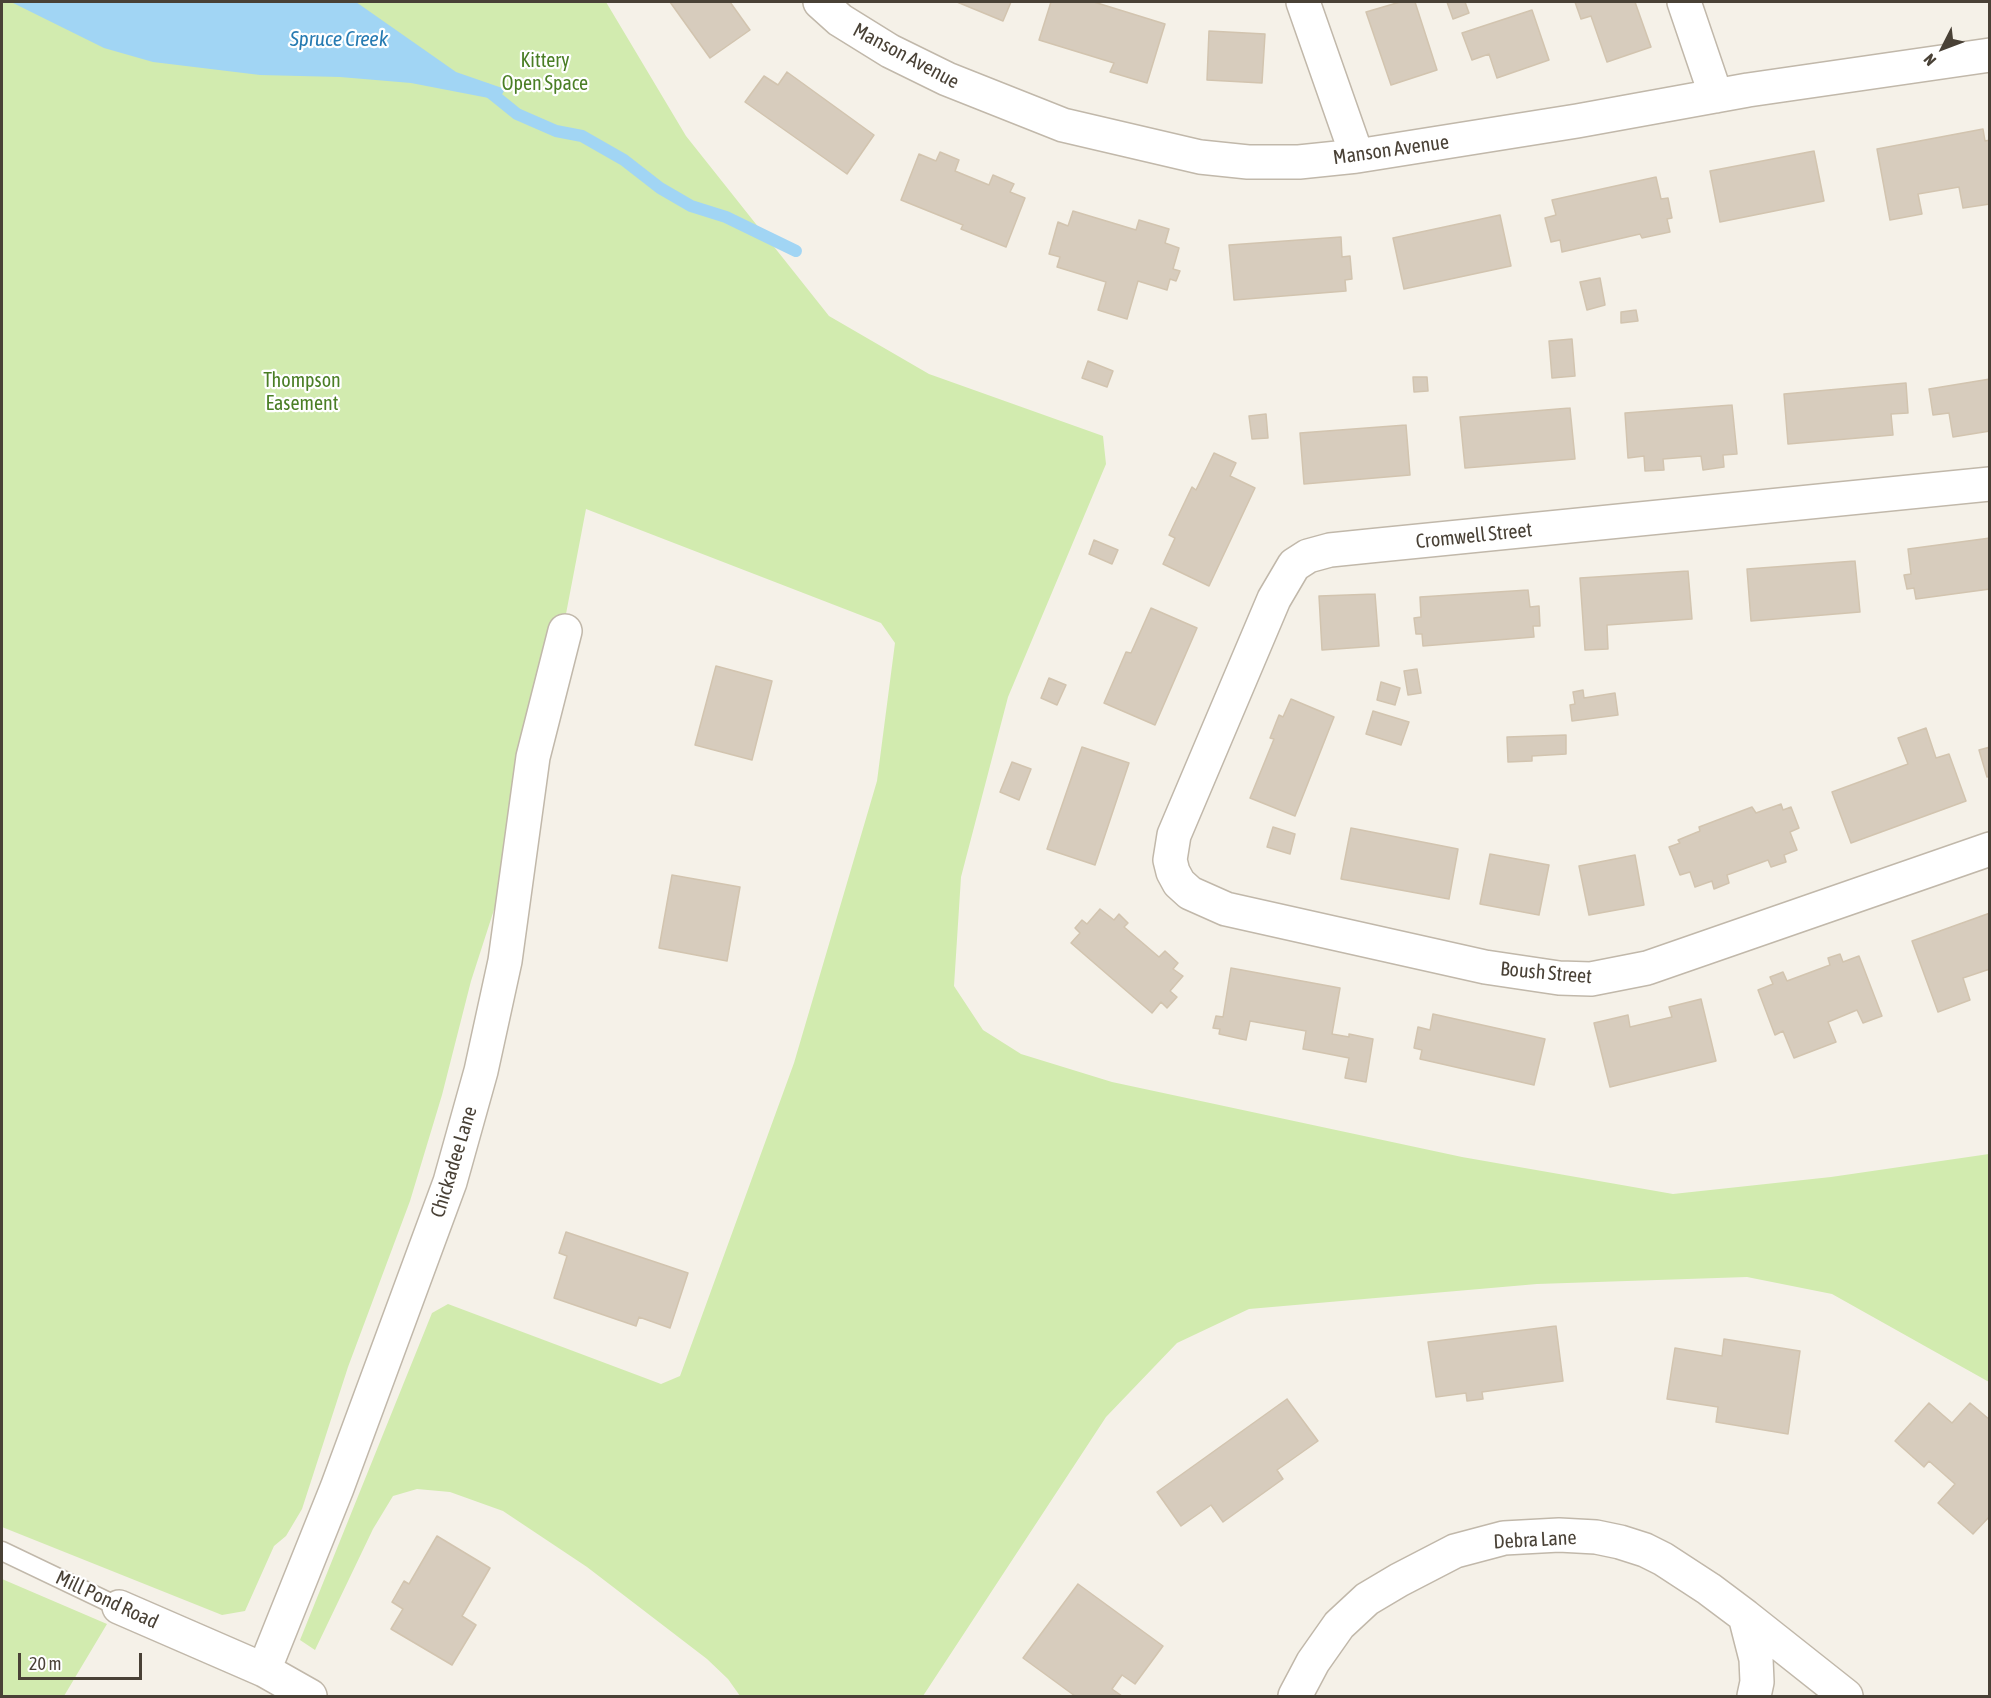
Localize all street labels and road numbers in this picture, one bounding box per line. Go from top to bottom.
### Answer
street label: Manson Avenue [849,18,963,94]
street label: Manson Avenue [1332,130,1450,170]
street label: Cromwell Street [1415,518,1533,554]
street label: Boush Street [1499,957,1593,989]
street label: Chickadee Lane [426,1104,482,1220]
street label: Debra Lane [1493,1526,1577,1554]
street label: Mill Pond Road [52,1566,162,1634]

